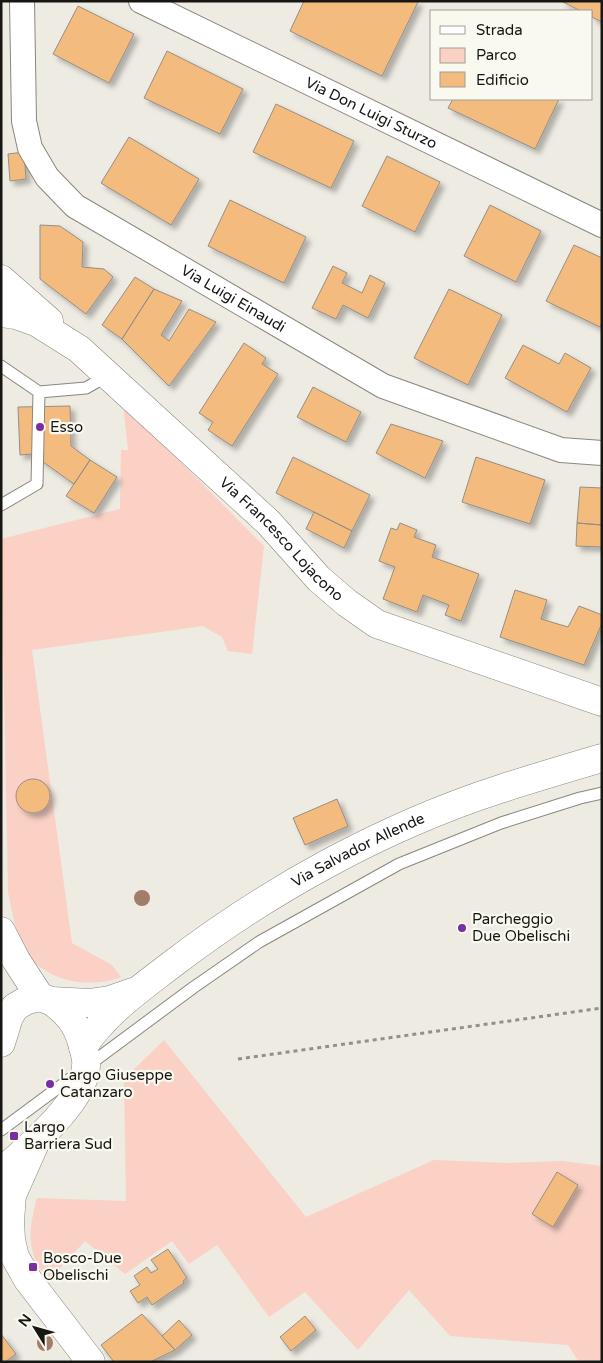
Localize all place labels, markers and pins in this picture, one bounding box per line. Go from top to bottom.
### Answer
place label: Esso [50,418,83,436]
marker: Esso [34,421,46,433]
place label: Parcheggio Due Obelischi [472,910,570,945]
marker: Parcheggio Due Obelischi [456,922,468,934]
place label: Largo Giuseppe Catanzaro [60,1066,172,1101]
marker: Largo Giuseppe Catanzaro [44,1078,56,1090]
place label: Largo Barriera Sud [24,1118,112,1153]
marker: Largo Barriera Sud [8,1130,20,1142]
place label: Bosco-Due Obelischi [43,1249,122,1284]
marker: Bosco-Due Obelischi [27,1261,39,1273]

